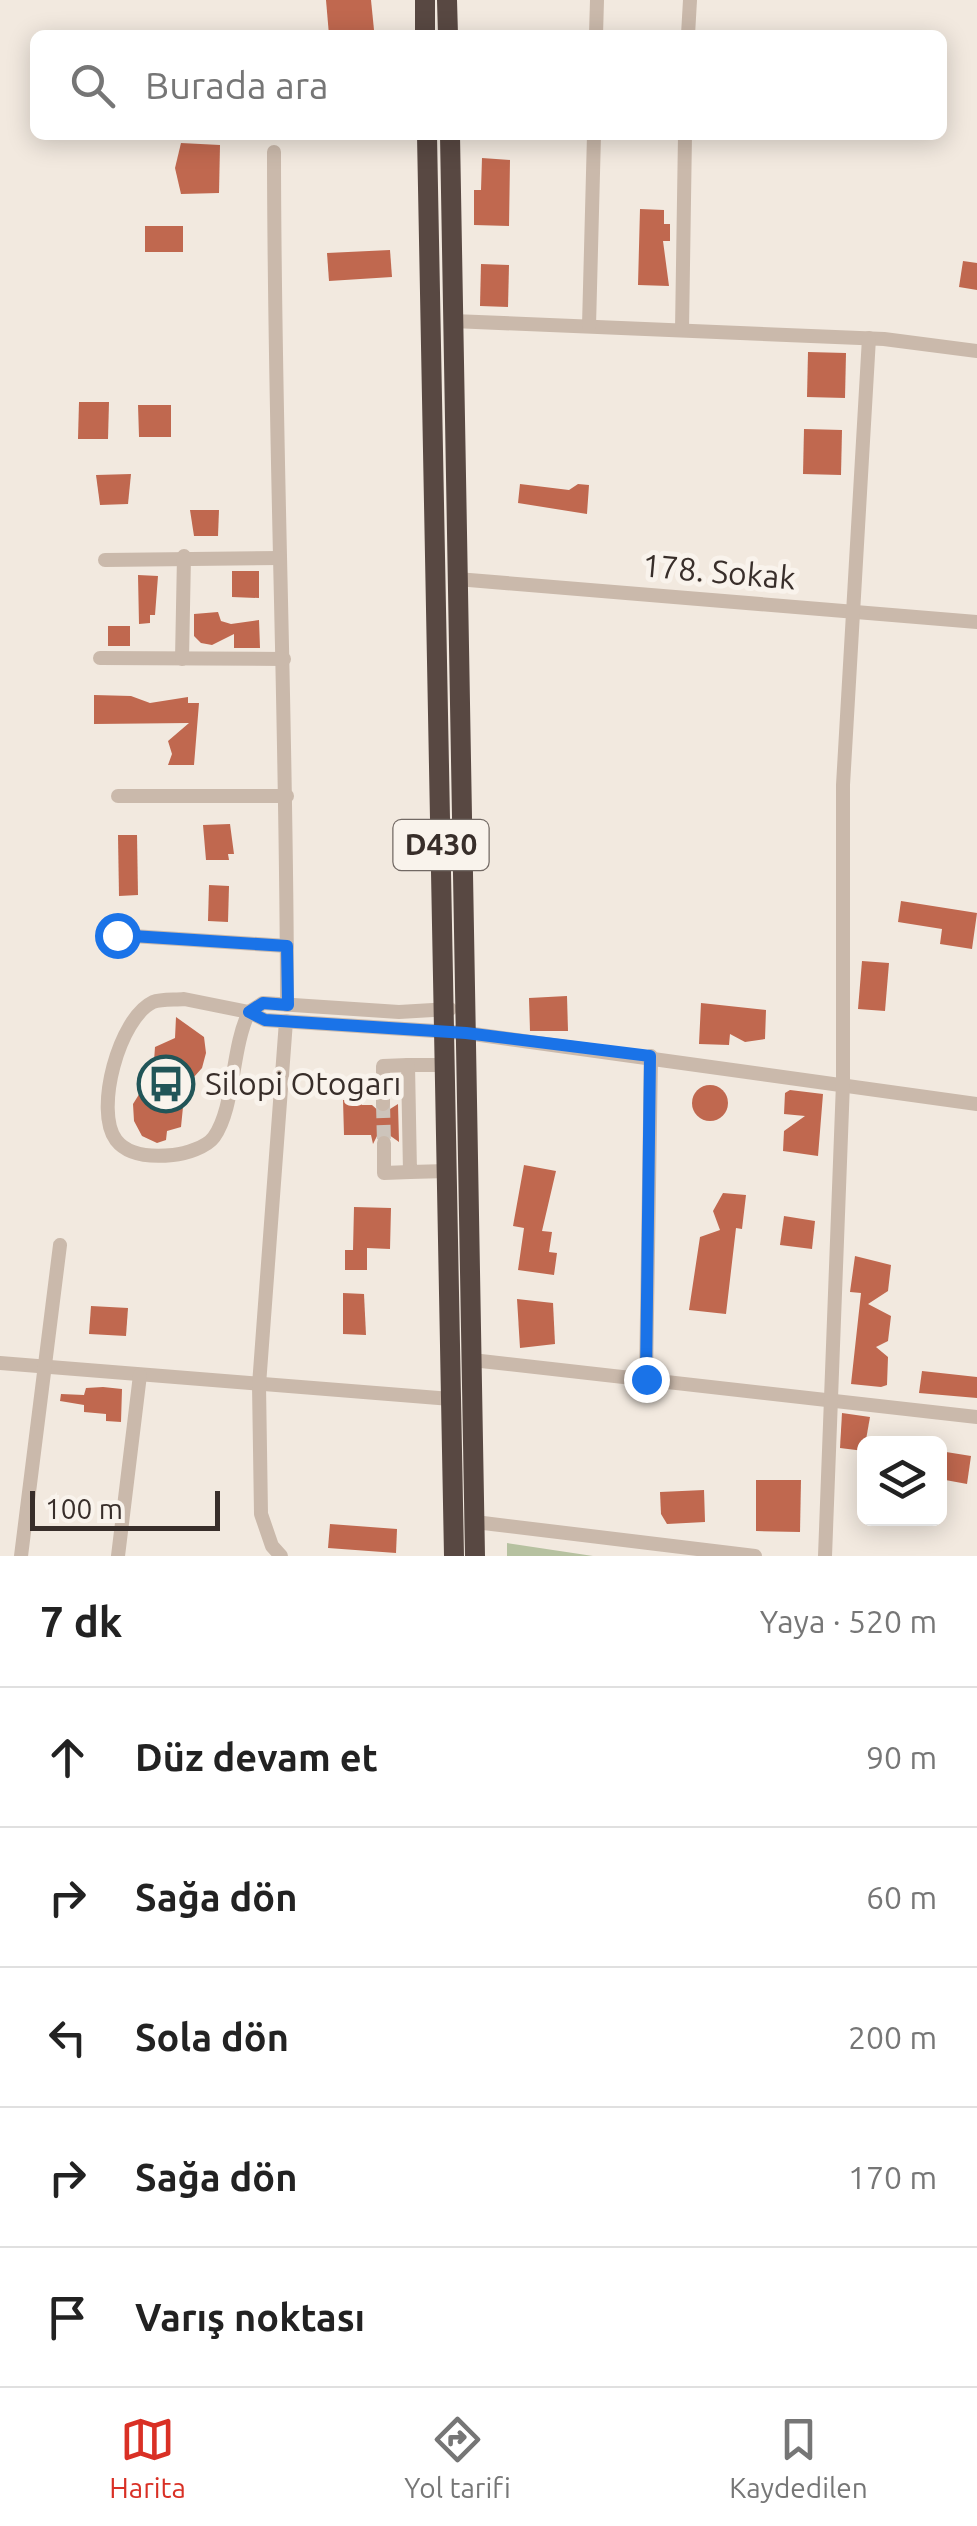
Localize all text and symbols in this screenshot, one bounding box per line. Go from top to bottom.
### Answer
search box [30,30,947,140]
icon: search [65,58,120,113]
text: Burada ara [145,64,329,106]
street label: 178. Sokak [641,546,797,596]
road number: D430 [394,820,488,870]
route start [95,913,141,959]
bus stop icon: Silopi Otogarı [136,1054,196,1114]
place label: Silopi Otogarı [205,1065,401,1101]
route end [624,1357,670,1403]
map controls [857,1436,947,1526]
button: layers [857,1436,947,1526]
scale bar [30,1486,220,1530]
text: 100 m [45,1493,123,1524]
text: 7 dk [40,1598,122,1645]
text: Yaya · 520 m [760,1603,937,1639]
icon: ahead [40,1730,95,1785]
text: Düz devam et [135,1736,378,1778]
text: 90 m [866,1739,937,1775]
icon: right [40,1870,95,1925]
text: Sağa dön [135,1876,297,1918]
text: 60 m [866,1879,937,1915]
icon: left [40,2010,95,2065]
text: Sola dön [135,2016,289,2058]
text: 200 m [848,2019,937,2055]
icon: right [40,2150,95,2205]
text: Sağa dön [135,2156,297,2198]
text: 170 m [848,2159,937,2195]
icon: arrive [40,2290,95,2345]
text: Varış noktası [135,2296,365,2338]
tab: Harita [109,2412,186,2503]
tab: Yol tarifi [404,2412,511,2503]
tab: Kaydedilen [729,2412,868,2503]

